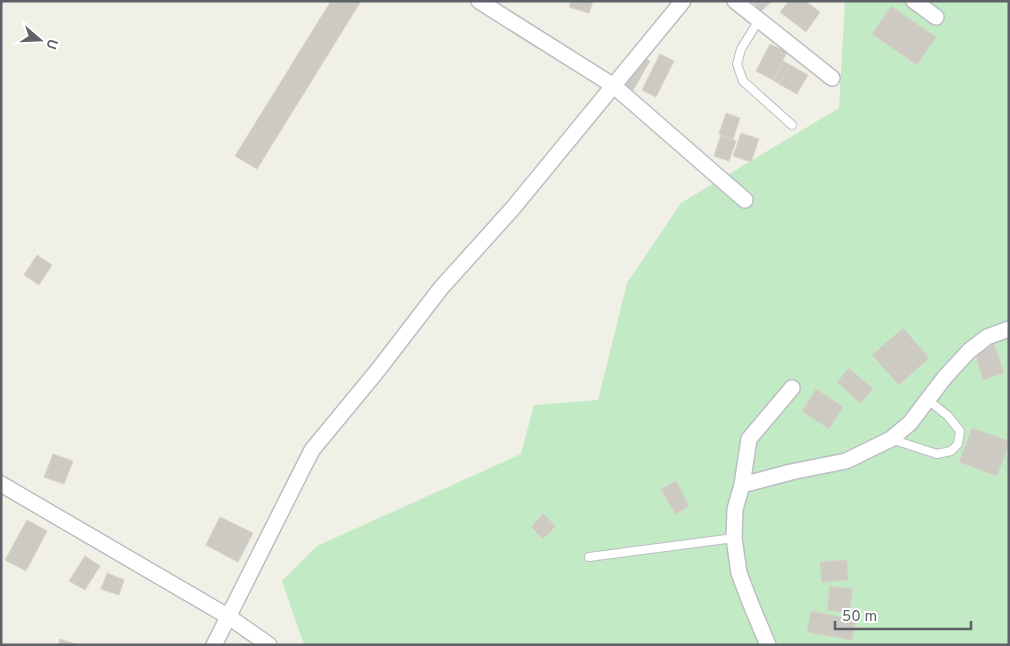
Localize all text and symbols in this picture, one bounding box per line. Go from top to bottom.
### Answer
north arrow [15,15,65,65]
text: U [41,36,61,51]
scale bar [835,598,971,630]
text: 50 m [842,608,877,627]

